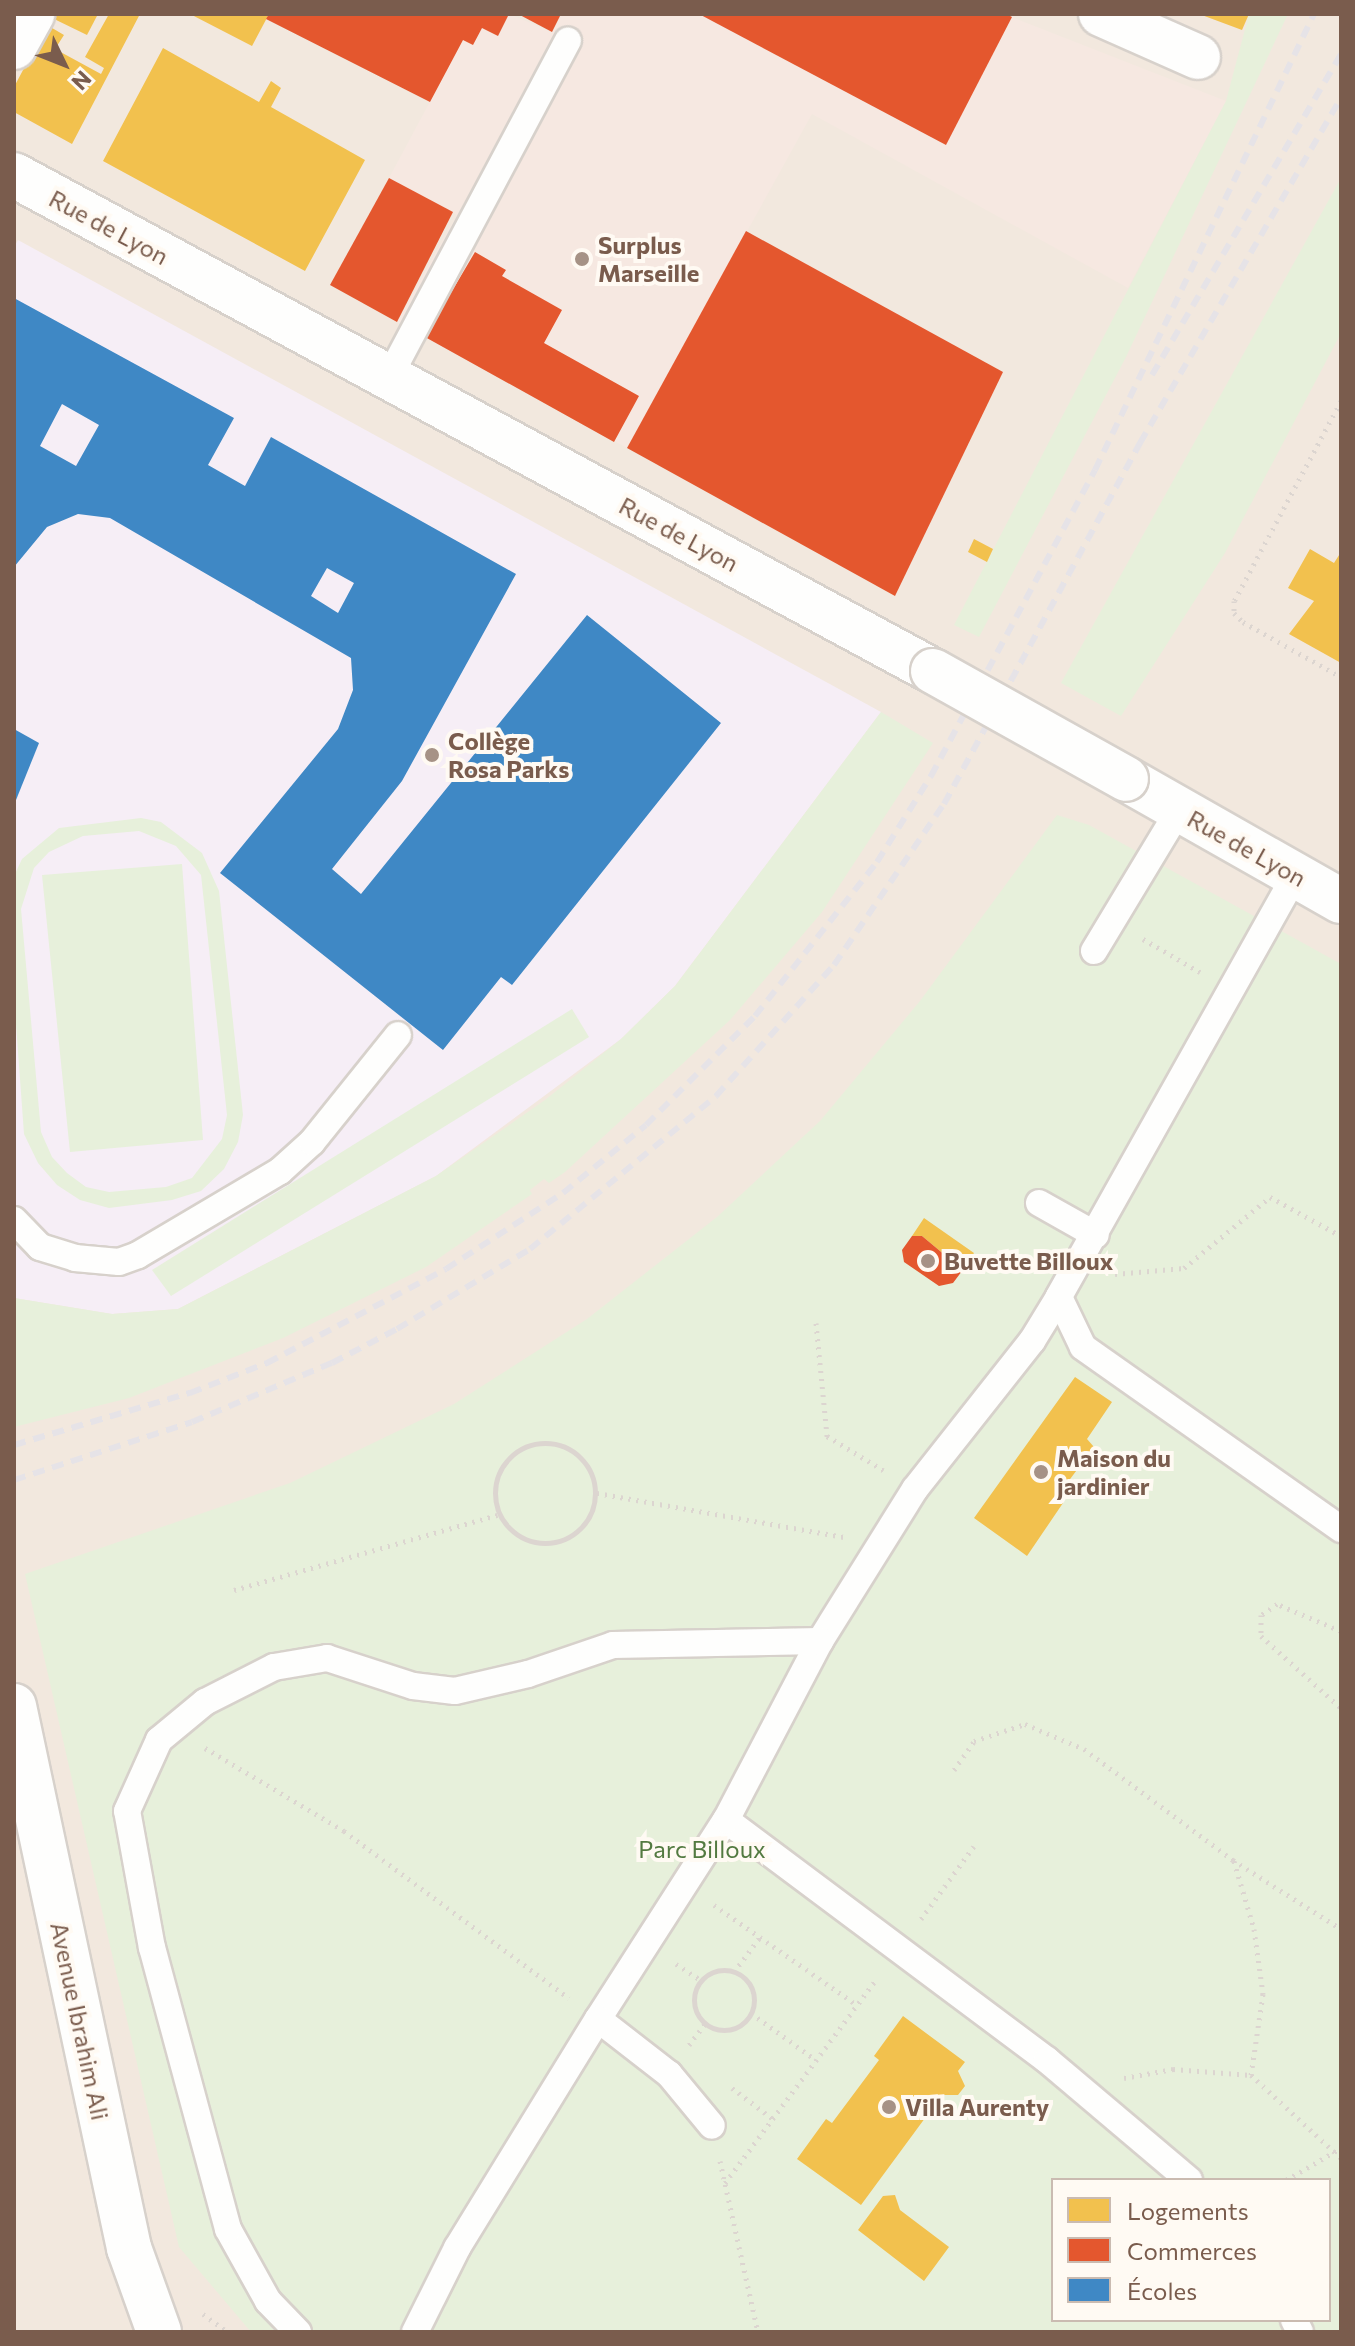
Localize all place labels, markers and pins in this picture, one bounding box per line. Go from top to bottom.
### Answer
place label: Surplus Marseille [598,231,699,287]
marker: Surplus Marseille [573,250,591,268]
place label: Collège Rosa Parks [448,727,569,783]
marker: Collège Rosa Parks [423,746,441,764]
place label: Buvette Billoux [944,1247,1113,1275]
marker: Buvette Billoux [919,1252,937,1270]
place label: Maison du jardinier [1057,1444,1171,1500]
marker: Maison du jardinier [1032,1463,1050,1481]
place label: Villa Aurenty [905,2093,1049,2121]
marker: Villa Aurenty [880,2098,898,2116]

